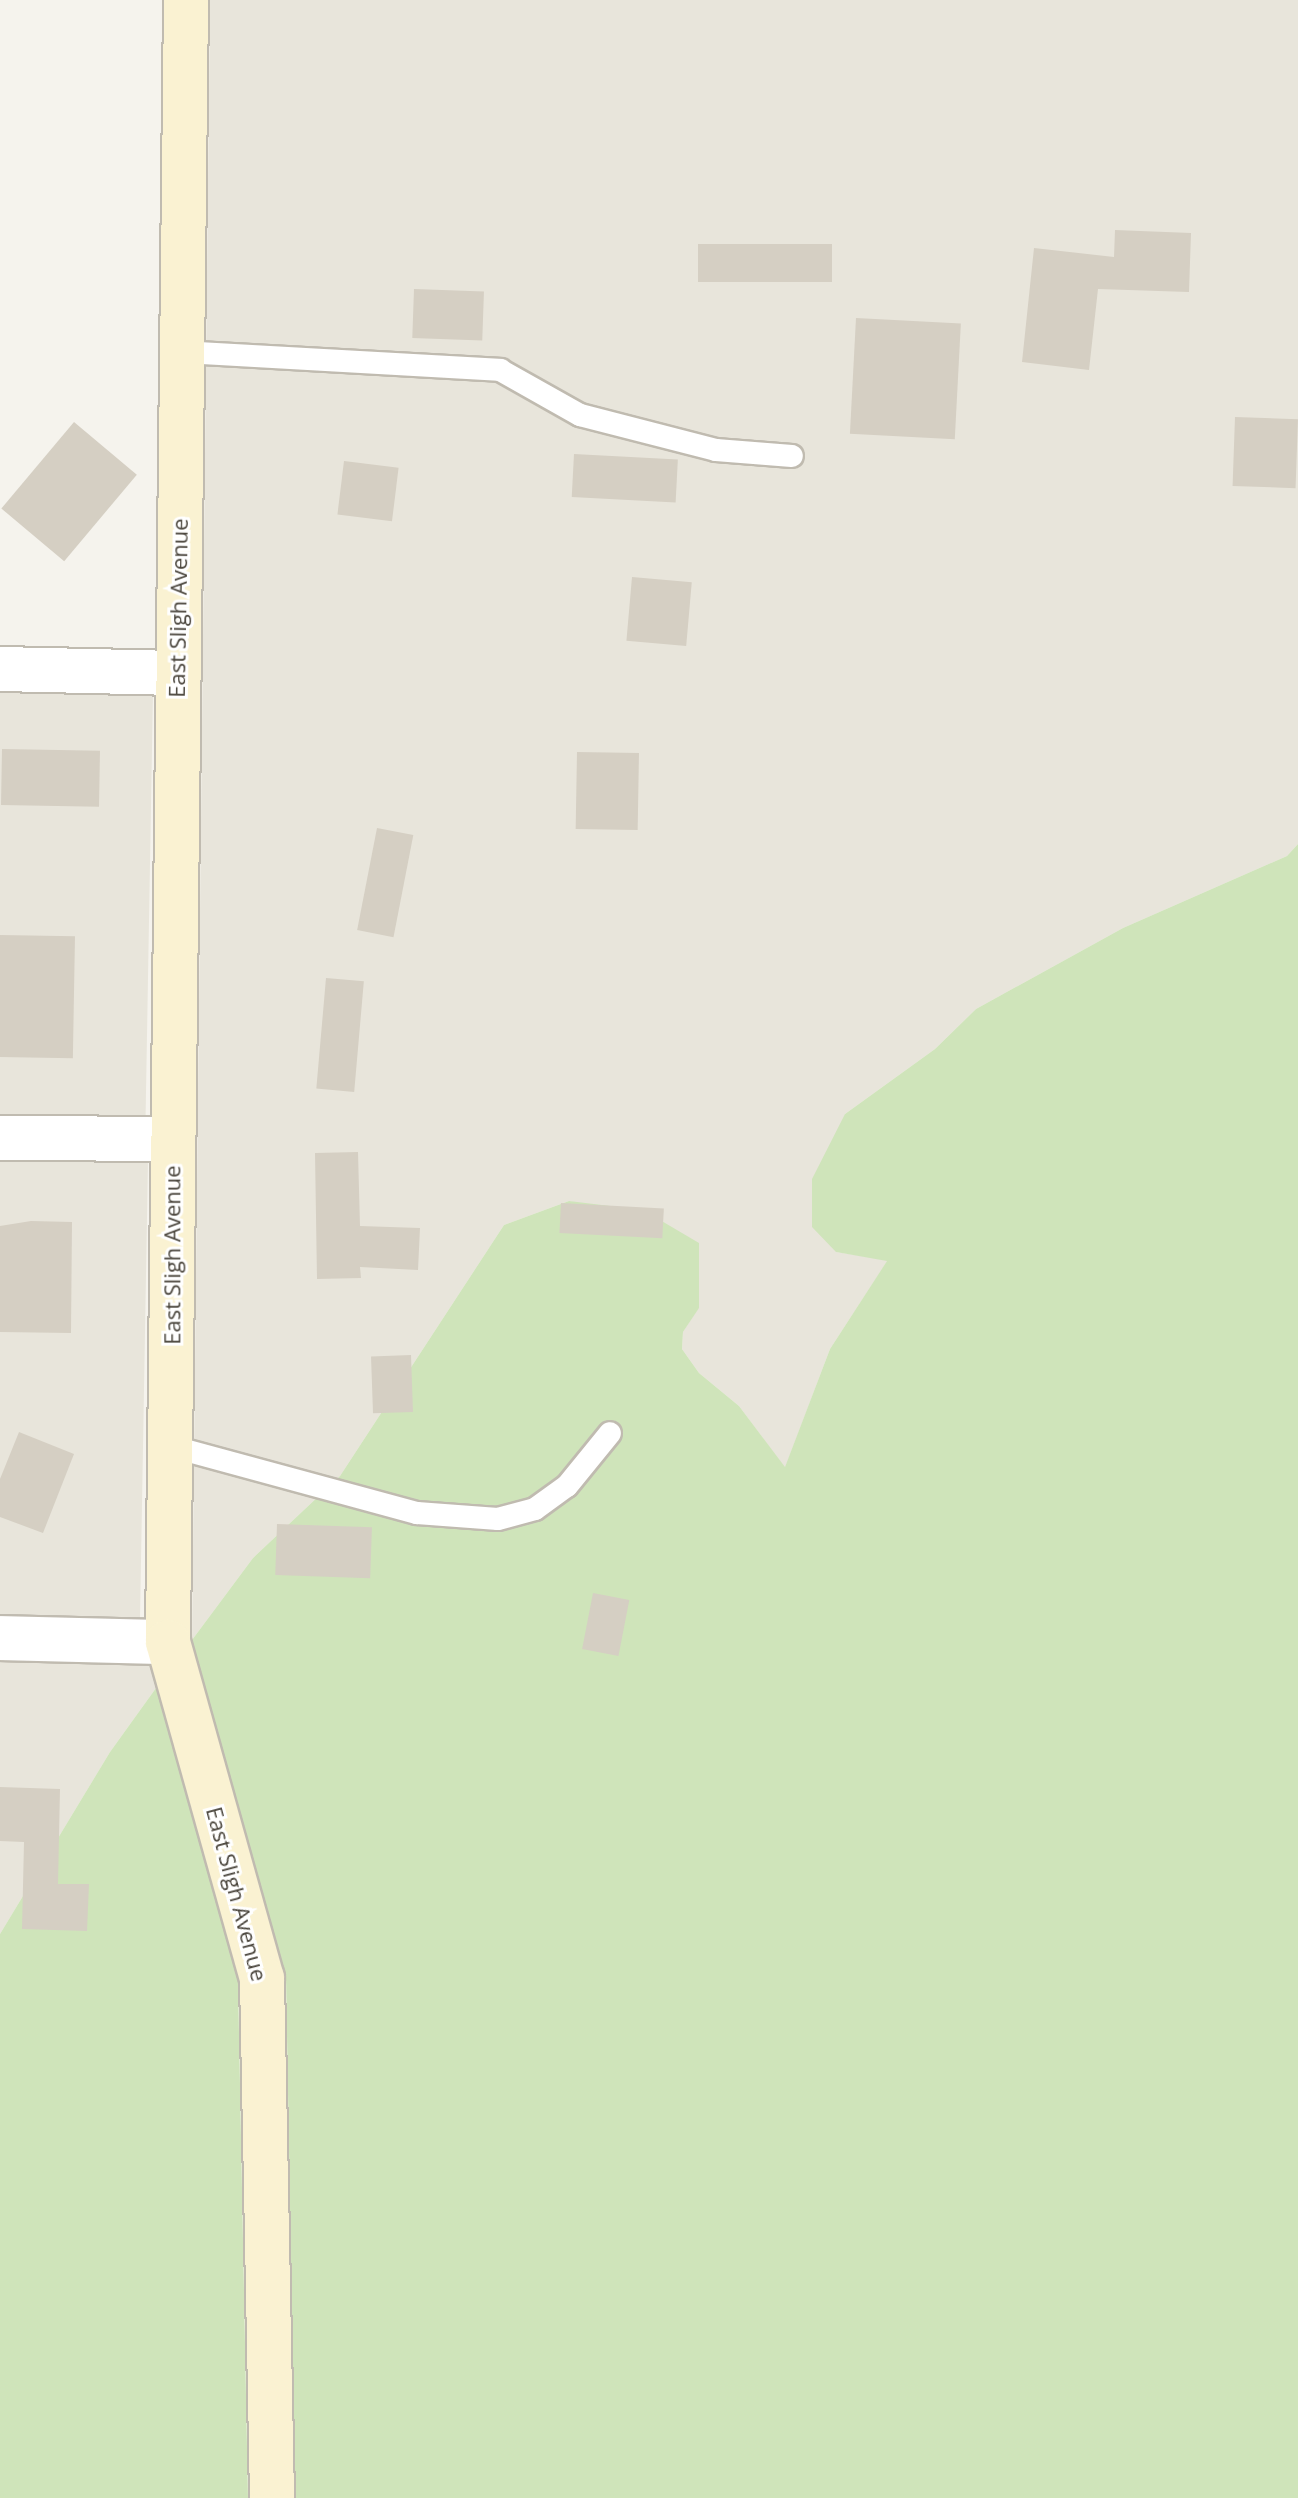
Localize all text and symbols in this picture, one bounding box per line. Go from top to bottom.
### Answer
street label: East Sligh Avenue [163,518,193,698]
street label: East Sligh Avenue [159,1165,185,1345]
street label: East Sligh Avenue [201,1804,273,1984]

